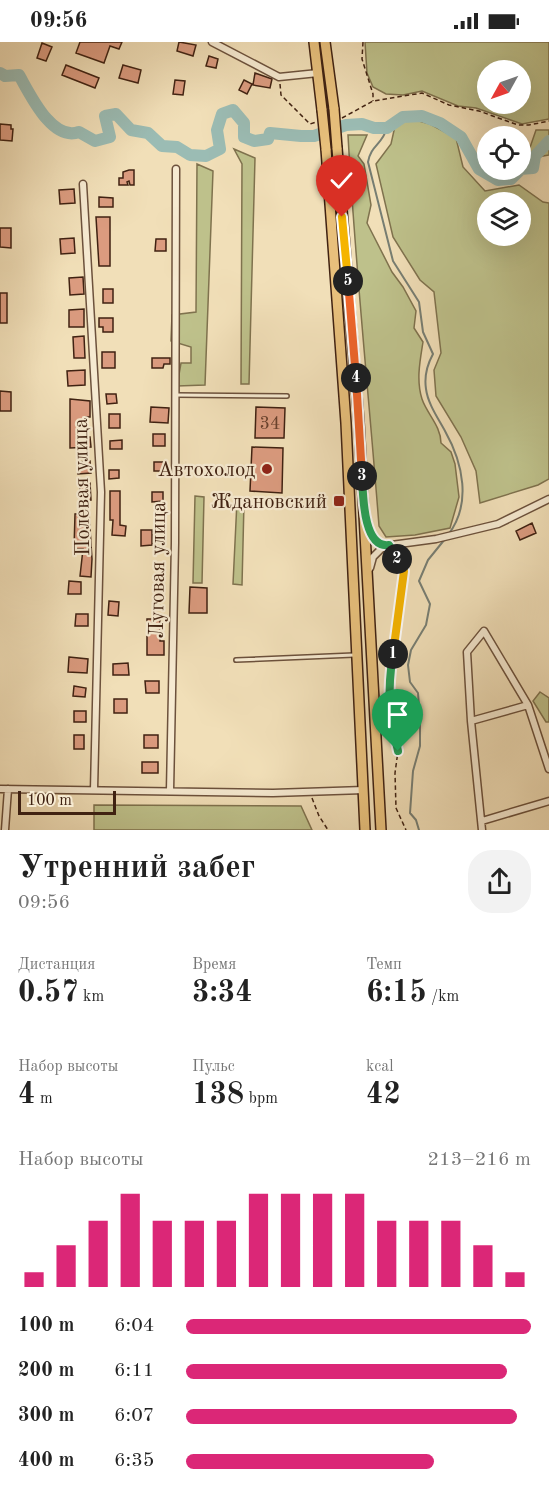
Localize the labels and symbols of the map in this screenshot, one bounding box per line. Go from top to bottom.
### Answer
north arrow [477,60,531,114]
pin [316,155,367,217]
pin: 5 [333,266,363,296]
pin: 4 [341,363,371,393]
house number: 34 [260,415,280,433]
street label: Полевая улица [71,418,94,556]
place label: Автохолод [158,460,256,481]
pin: 3 [347,461,377,491]
marker: Автохолод [260,462,274,476]
place label: Ждановский [211,492,327,513]
marker: Ждановский [332,494,346,508]
street label: Луговая улица [147,501,170,639]
pin: 2 [382,544,412,574]
pin: 1 [378,639,408,669]
pin [372,689,423,751]
scale bar [18,788,116,816]

